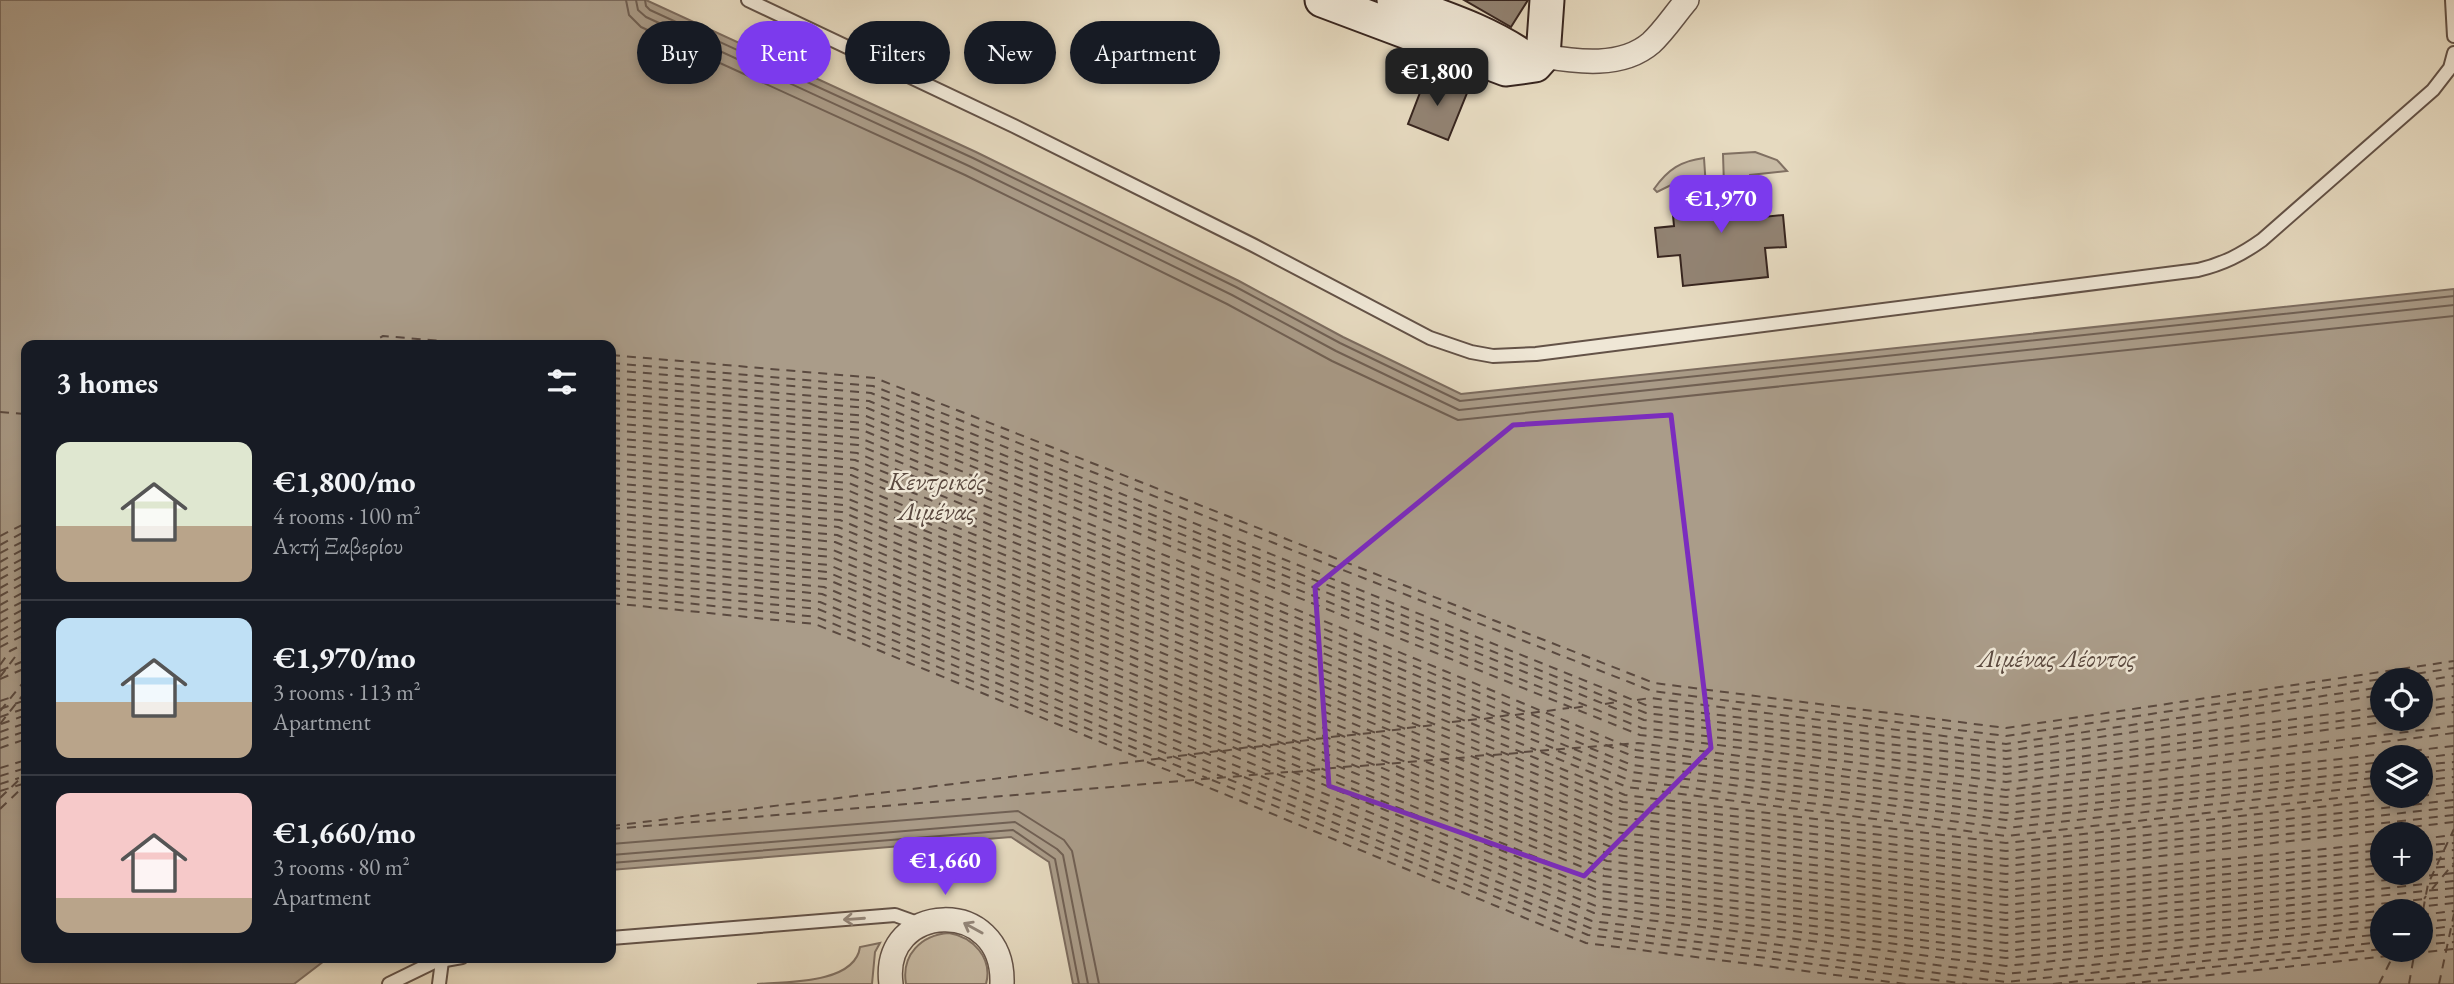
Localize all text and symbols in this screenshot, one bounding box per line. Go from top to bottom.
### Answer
chip: Buy [637,21,722,84]
chip: Rent [736,21,831,84]
chip: Filters [845,21,950,84]
chip: New [964,21,1056,84]
chip: Apartment [1070,21,1220,84]
pin: €1,800 [1380,48,1494,108]
text: €1,800 [1401,56,1473,86]
pin: €1,970 [1664,176,1778,235]
text: €1,970 [1685,183,1757,213]
text: 3 homes [56,363,158,402]
icon: filters [543,363,581,401]
text: €1,800/mo [273,462,416,501]
water label: Κεντρικός Λιμένας [887,464,987,528]
icon: home [112,470,196,554]
text: 4 rooms · 100 m² [273,501,421,531]
text: Ακτή Ξαβερίου [273,531,403,561]
text: €1,970/mo [273,638,416,677]
water label: Λιμένας Λέοντος [1976,641,2137,675]
icon: home [112,646,196,730]
map controls [2370,668,2433,962]
button: locate [2370,668,2433,731]
text: 3 rooms · 113 m² [273,677,421,707]
text: Apartment [273,707,371,737]
button: layers [2370,745,2433,808]
text: €1,660/mo [273,813,416,852]
icon: home [112,821,196,905]
button: + [2370,822,2433,885]
pin: €1,660 [888,838,1002,897]
text: €1,660 [909,845,981,875]
text: 3 rooms · 80 m² [273,852,410,882]
text: Apartment [273,882,371,912]
button: − [2370,899,2433,962]
one-way arrow [843,913,866,926]
one-way arrow [963,920,983,934]

